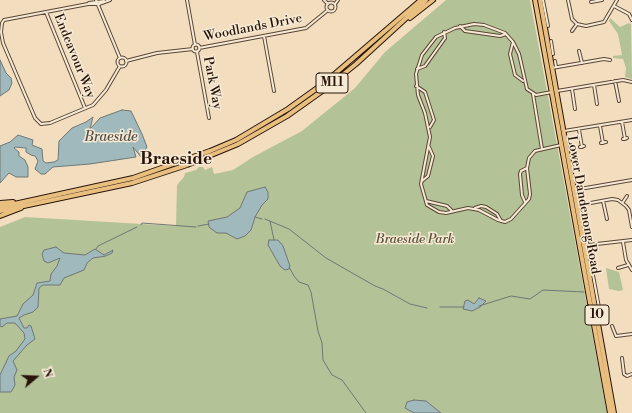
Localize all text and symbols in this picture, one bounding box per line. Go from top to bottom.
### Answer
street label: Endeavour Way [50,11,98,101]
street label: Woodlands Drive [202,11,304,45]
street label: Park Way [199,55,225,111]
road number: M11 [316,73,348,93]
water label: Braeside [84,130,138,146]
street label: Lower Dandenong Road [563,135,603,275]
district label: Braeside [140,150,212,170]
park label: Braeside Park [376,232,454,248]
road number: 10 [585,305,609,325]
north arrow [16,357,56,397]
text: N [39,367,55,379]

